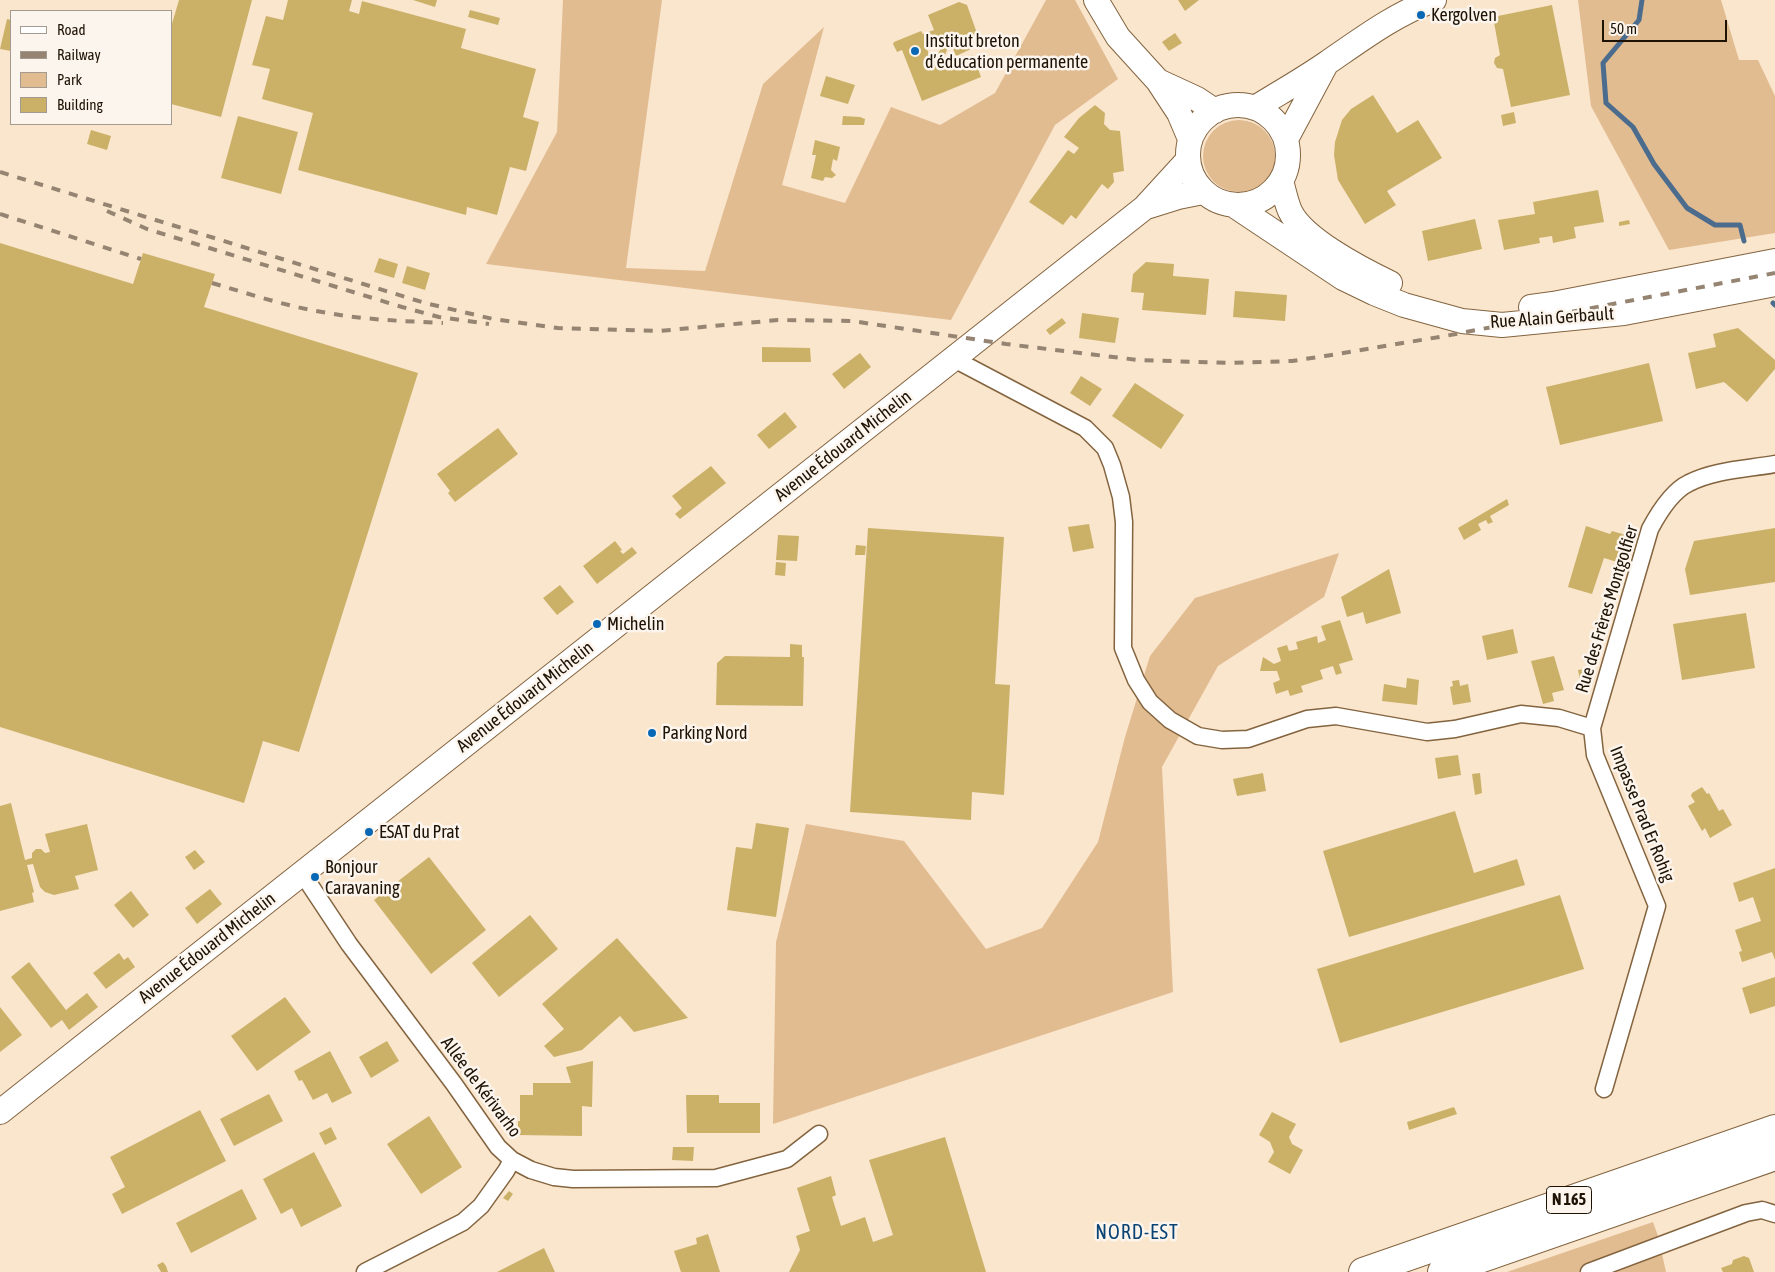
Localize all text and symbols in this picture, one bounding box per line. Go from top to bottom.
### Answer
place label: Kergolven [1431,4,1497,26]
marker: Kergolven [1415,9,1427,21]
legend [10,10,172,125]
scale bar [1605,10,1730,42]
text: 50 m [1610,20,1637,37]
text: Road [57,21,86,38]
place label: Institut breton d’éducation permanente [925,30,1088,72]
marker: Institut breton d’éducation permanente [909,45,921,57]
text: Railway [57,46,101,63]
text: Park [57,71,82,88]
text: Building [57,96,103,113]
street label: Rue Alain Gerbault [1489,303,1615,333]
street label: Avenue Édouard Michelin [770,386,916,506]
street label: Rue des Frères Montgolfier [1571,523,1643,695]
place label: Michelin [607,613,664,635]
marker: Michelin [591,618,603,630]
street label: Avenue Édouard Michelin [452,637,598,757]
place label: Parking Nord [662,722,748,744]
marker: Parking Nord [646,727,658,739]
street label: Impasse Prad Er Rohig [1605,743,1679,885]
place label: ESAT du Prat [379,821,460,843]
marker: ESAT du Prat [363,826,375,838]
place label: Bonjour Caravaning [325,856,400,899]
marker: Bonjour Caravaning [309,871,321,883]
street label: Avenue Édouard Michelin [134,888,280,1008]
street label: Allée de Kérivarho [436,1032,526,1142]
road number: N 165 [1546,1186,1592,1214]
district label: NORD-EST [1094,1221,1180,1245]

